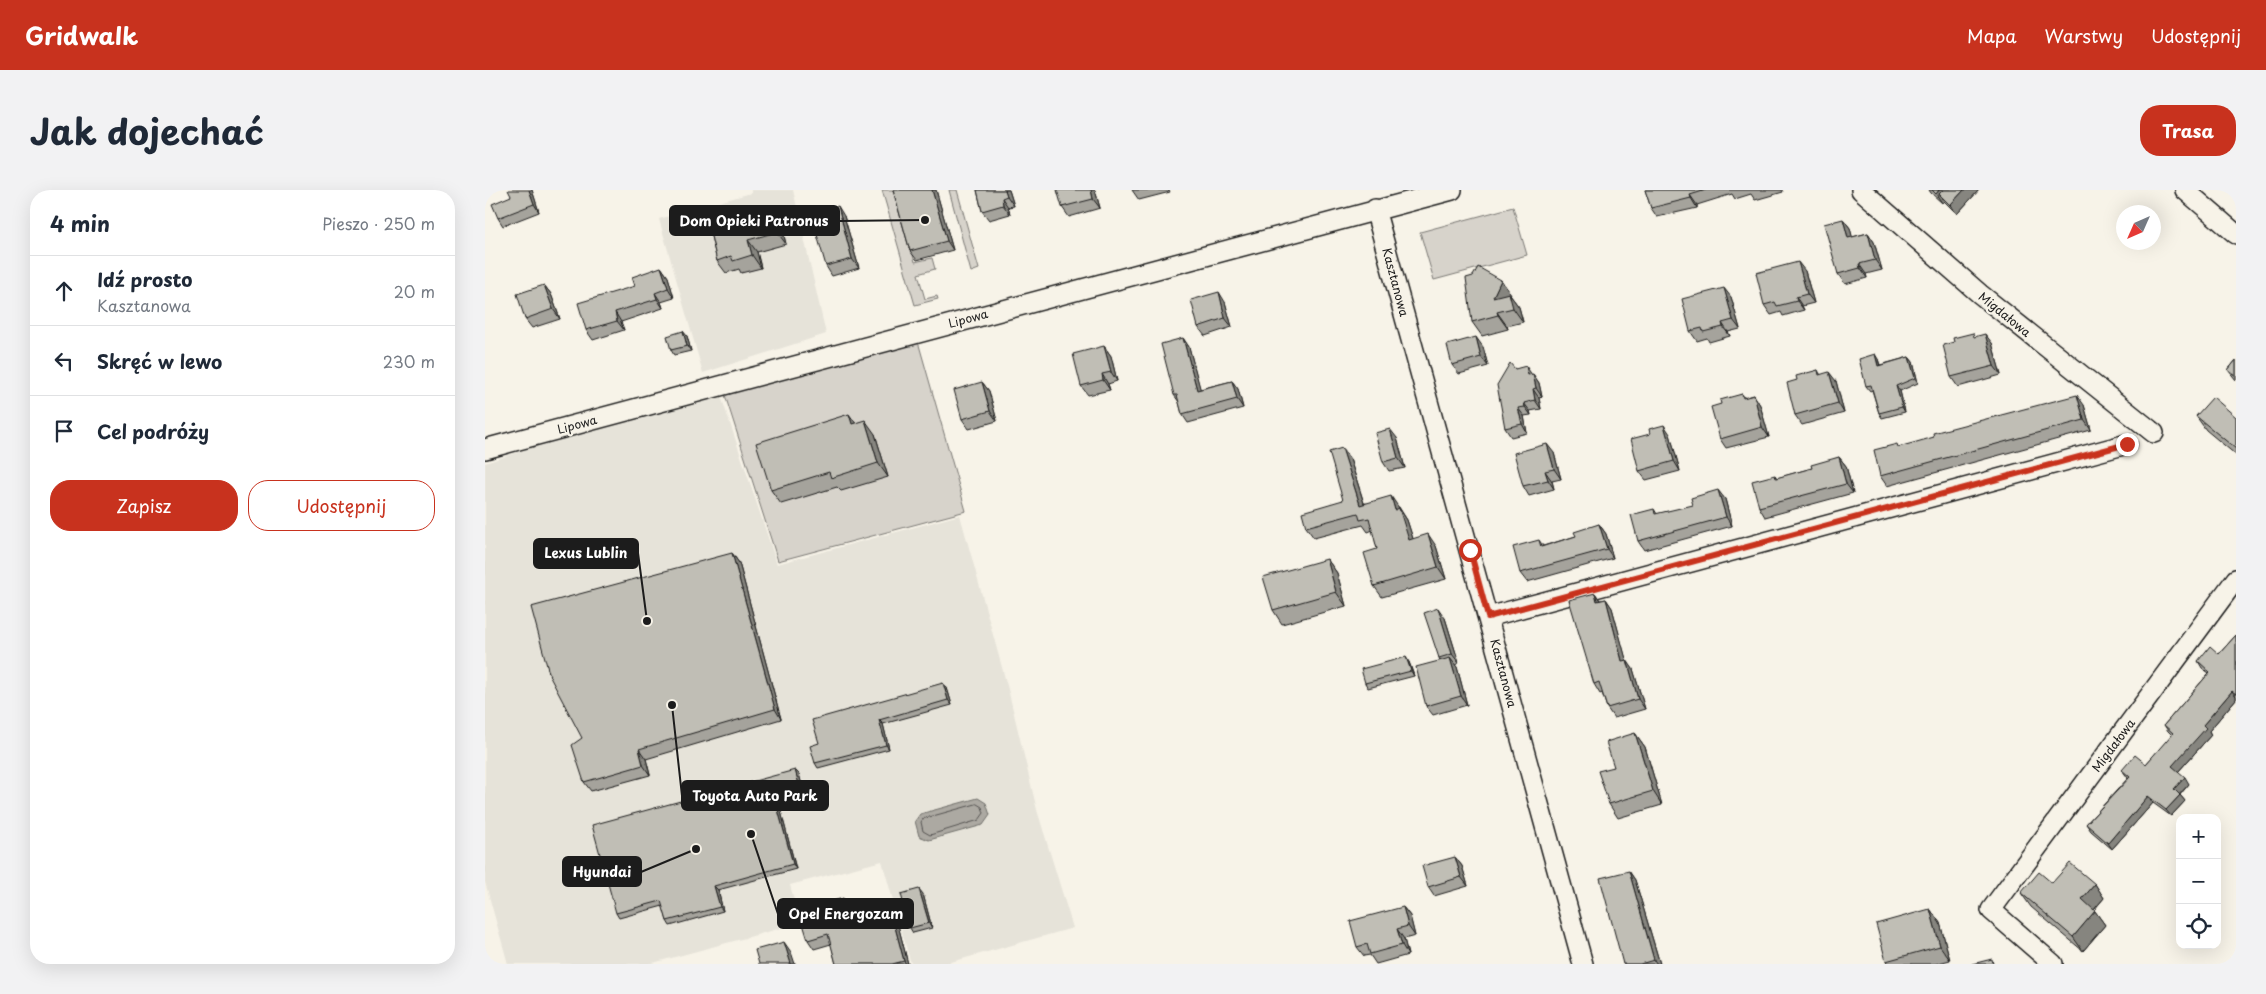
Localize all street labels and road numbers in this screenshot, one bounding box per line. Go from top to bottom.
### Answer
street label: Kasztanowa [1378,246,1414,319]
street label: Migdałowa [1975,287,2035,341]
street label: Lipowa [946,304,990,332]
street label: Lipowa [555,410,599,438]
street label: Kasztanowa [1486,637,1522,710]
street label: Migdałowa [2087,714,2139,775]

